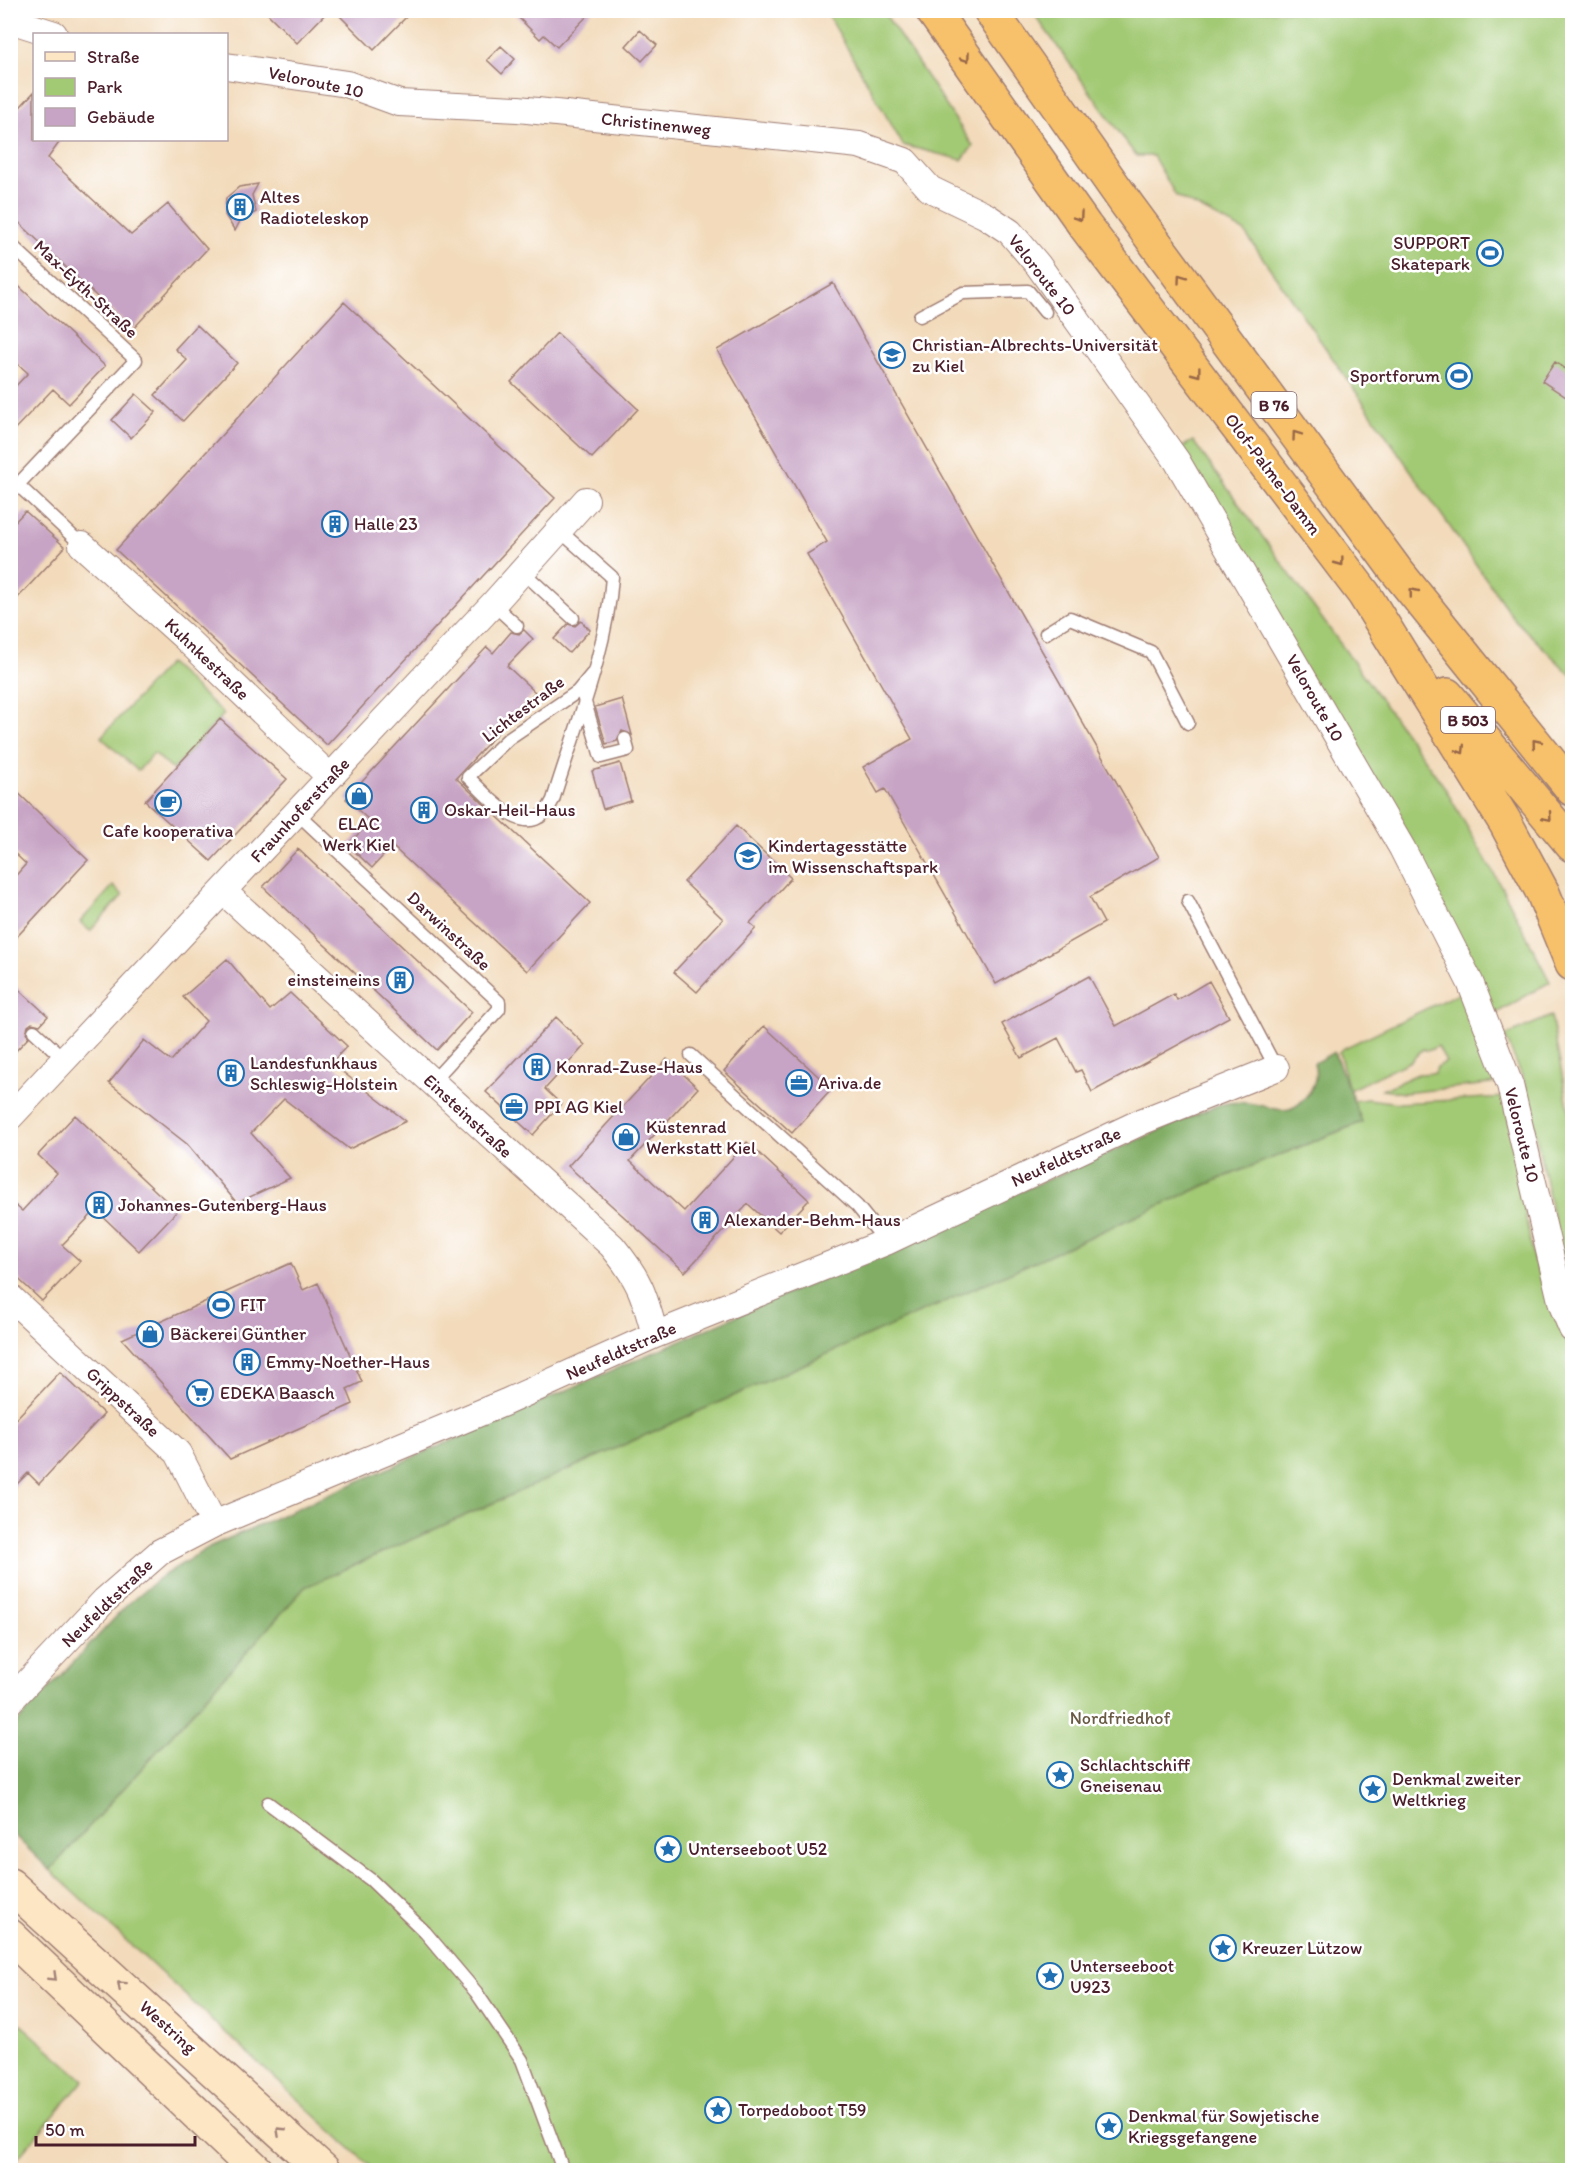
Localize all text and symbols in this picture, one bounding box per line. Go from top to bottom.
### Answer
legend [33,33,228,141]
text: Straße [87,46,140,68]
one-way arrow [959,52,970,63]
street label: Veloroute 10 [266,61,366,103]
text: Park [87,76,122,98]
text: Gebäude [87,106,155,128]
street label: Christinenweg [600,107,713,141]
place label: Altes Radioteleskop [260,186,369,229]
building icon: Altes Radioteleskop [225,192,255,222]
one-way arrow [1072,211,1083,222]
street label: Veloroute 10 [1003,230,1081,320]
place label: SUPPORT Skatepark [1391,232,1470,275]
street label: Max-Eyth-Straße [29,235,143,343]
sports icon: SUPPORT Skatepark [1475,238,1505,268]
one-way arrow [1177,274,1188,285]
place label: Christian-Albrechts-Universität zu Kiel [912,334,1158,377]
school or university icon: Christian-Albrechts-Universität zu Kiel [877,340,907,370]
sports icon: Sportforum [1444,361,1474,391]
place label: Sportforum [1350,365,1440,387]
one-way arrow [1189,366,1200,377]
road number: B 76 [1252,392,1296,418]
street label: Olof-Palme-Damm [1220,409,1326,539]
one-way arrow [1292,431,1303,442]
building icon: Halle 23 [320,509,350,539]
place label: Halle 23 [354,513,418,535]
one-way arrow [1332,555,1343,566]
one-way arrow [1409,588,1420,599]
street label: Kuhnkestraße [160,613,254,705]
street label: Veloroute 10 [1281,650,1349,746]
street label: Lichtestraße [477,671,569,747]
road number: B 503 [1441,707,1495,733]
one-way arrow [1532,739,1543,750]
one-way arrow [1454,744,1466,754]
street label: Fraunhoferstraße [246,753,354,867]
shop icon: ELAC Werk Kiel [344,781,374,811]
cafe icon: Cafe kooperativa [153,788,183,818]
building icon: Oskar-Heil-Haus [409,795,439,825]
place label: Oskar-Heil-Haus [444,799,576,821]
one-way arrow [1541,810,1552,821]
place label: ELAC Werk Kiel [322,813,396,856]
place label: Cafe kooperativa [103,820,234,842]
place label: Kindertagesstätte im Wissenschaftspark [768,835,938,878]
school or university icon: Kindertagesstätte im Wissenschaftspark [733,841,763,871]
street label: Darwinstraße [403,887,495,975]
building icon: einsteineins [385,965,415,995]
place label: einsteineins [288,969,380,991]
place label: Landesfunkhaus Schleswig-Holstein [250,1052,398,1095]
building icon: Konrad-Zuse-Haus [522,1052,552,1082]
place label: Konrad-Zuse-Haus [556,1056,703,1078]
building icon: Landesfunkhaus Schleswig-Holstein [216,1058,246,1088]
office icon: Ariva.de [784,1068,814,1098]
street label: Einsteinstraße [419,1069,517,1163]
place label: Ariva.de [818,1072,881,1094]
street label: Veloroute 10 [1500,1085,1544,1185]
office icon: PPI AG Kiel [499,1092,529,1122]
place label: PPI AG Kiel [534,1096,623,1118]
place label: Küstenrad Werkstatt Kiel [646,1116,756,1159]
shop icon: Küstenrad Werkstatt Kiel [611,1122,641,1152]
street label: Neufeldtstraße [1008,1122,1124,1192]
building icon: Johannes-Gutenberg-Haus [84,1190,114,1220]
place label: Johannes-Gutenberg-Haus [118,1194,327,1216]
building icon: Alexander-Behm-Haus [690,1205,720,1235]
place label: Alexander-Behm-Haus [724,1209,901,1231]
sports icon: FIT [206,1290,236,1320]
place label: FIT [240,1294,266,1316]
street label: Neufeldtstraße [562,1317,680,1385]
shop icon: Bäckerei Günther [135,1319,165,1349]
place label: Bäckerei Günther [170,1323,307,1345]
building icon: Emmy-Noether-Haus [232,1347,262,1377]
place label: Emmy-Noether-Haus [266,1351,430,1373]
street label: Grippstraße [81,1362,165,1442]
supermarket icon: EDEKA Baasch [185,1378,215,1408]
place label: EDEKA Baasch [220,1382,335,1404]
street label: Neufeldtstraße [57,1554,157,1652]
park label: Nordfriedhof [1070,1707,1170,1729]
place label: Schlachtschiff Gneisenau [1080,1754,1191,1797]
place icon: Schlachtschiff Gneisenau [1045,1760,1075,1790]
place label: Denkmal zweiter Weltkrieg [1392,1768,1521,1811]
place icon: Denkmal zweiter Weltkrieg [1358,1774,1388,1804]
place icon: Unterseeboot U52 [653,1834,683,1864]
place label: Unterseeboot U52 [688,1838,828,1860]
place icon: Kreuzer Lützow [1208,1933,1238,1963]
place label: Kreuzer Lützow [1242,1937,1362,1959]
place label: Unterseeboot U923 [1070,1955,1175,1998]
place icon: Unterseeboot U923 [1035,1961,1065,1991]
one-way arrow [46,1970,56,1981]
one-way arrow [117,1981,127,1992]
street label: Westring [135,1996,202,2059]
place icon: Torpedoboot T59 [703,2095,733,2125]
place label: Torpedoboot T59 [738,2099,867,2121]
place label: Denkmal für Sowjetische Kriegsgefangene [1128,2105,1319,2148]
scale bar [36,2109,195,2147]
place icon: Denkmal für Sowjetische Kriegsgefangene [1094,2111,1124,2141]
text: 50 m [45,2119,85,2141]
one-way arrow [276,2127,287,2138]

